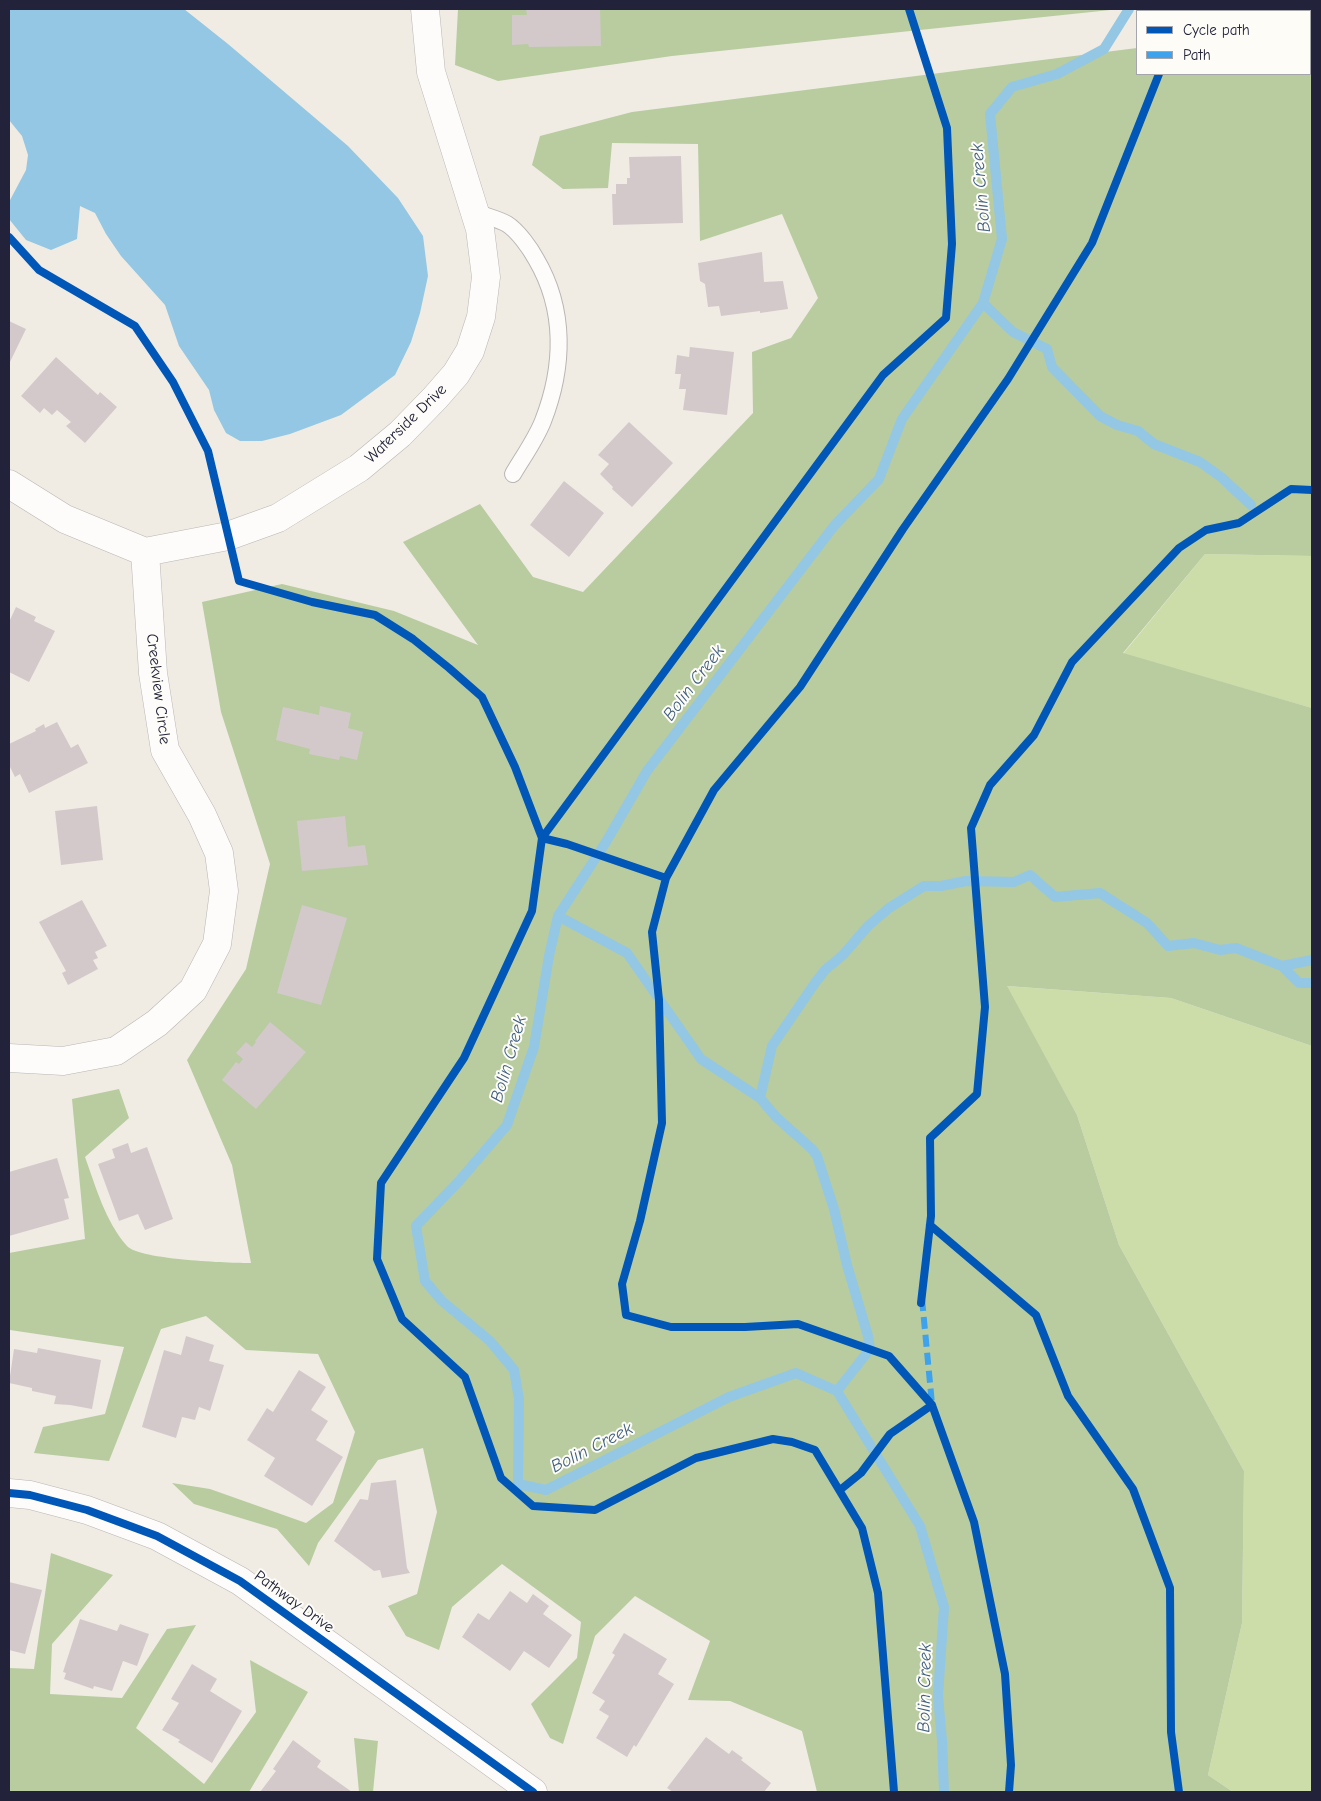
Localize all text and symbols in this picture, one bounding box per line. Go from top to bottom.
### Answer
legend [1136,10,1311,75]
text: Cycle path [1183,21,1250,39]
text: Path [1183,46,1211,64]
water label: Bolin Creek [966,143,996,233]
street label: Waterside Drive [361,380,451,468]
street label: Creekview Circle [142,633,174,745]
water label: Bolin Creek [659,641,729,725]
water label: Bolin Creek [486,1013,532,1105]
water label: Bolin Creek [547,1418,637,1478]
street label: Pathway Drive [250,1567,338,1637]
water label: Bolin Creek [913,1643,937,1733]

